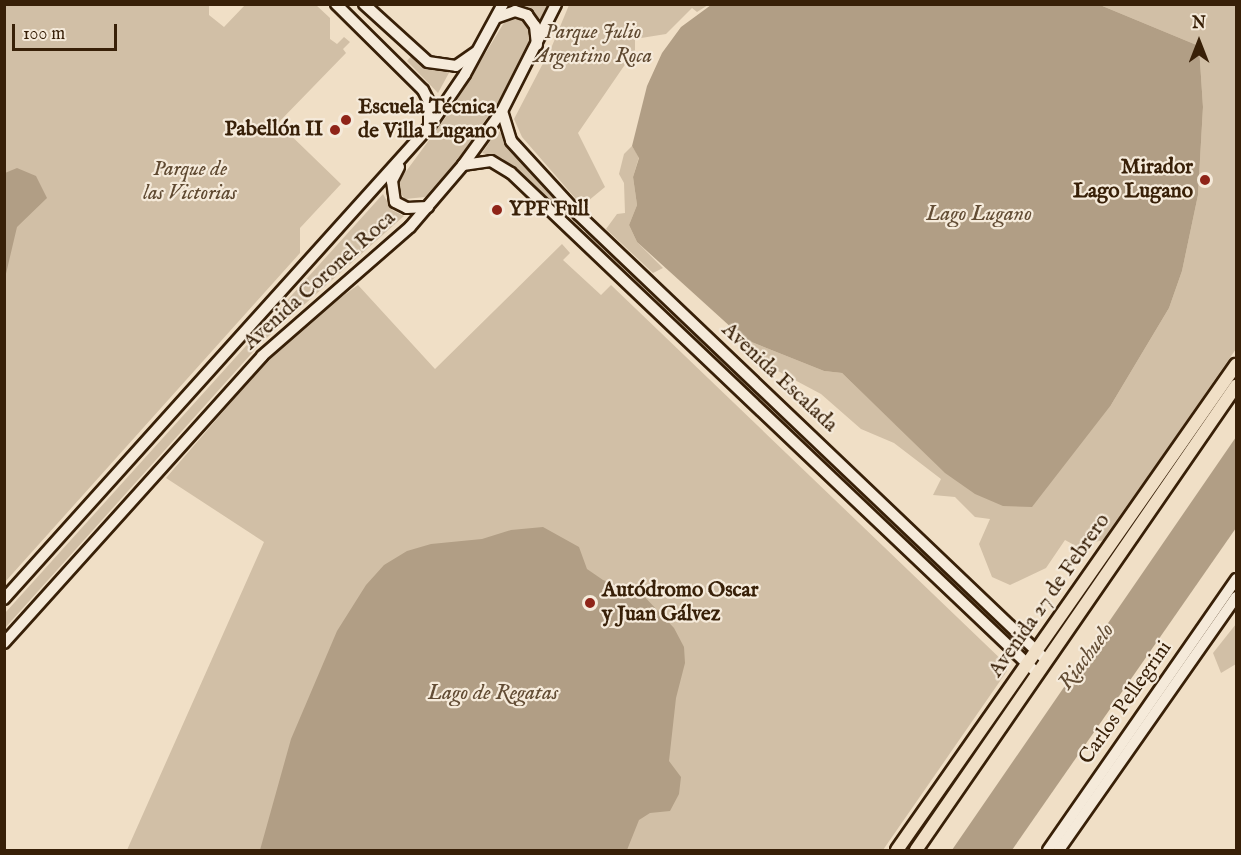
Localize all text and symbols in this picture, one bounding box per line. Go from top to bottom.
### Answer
scale bar [15,12,120,50]
north arrow [1169,12,1229,72]
text: N [1192,14,1206,34]
park label: Parque Julio Argentino Roca [534,20,652,70]
text: 100 m [23,23,65,46]
place label: Escuela Técnica de Villa Lugano [358,95,497,145]
marker: Escuela Técnica de Villa Lugano [339,113,353,127]
place label: Pabellón II [225,117,323,143]
marker: Pabellón II [328,123,342,137]
place label: Mirador Lago Lugano [1073,155,1193,205]
park label: Parque de las Victorias [143,157,237,207]
marker: Mirador Lago Lugano [1198,173,1212,187]
place label: YPF Full [509,197,589,223]
water label: Lago Lugano [926,202,1032,228]
marker: YPF Full [490,203,504,217]
street label: Avenida Coronel Roca [239,206,401,356]
street label: Avenida Escalada [716,318,842,438]
street label: Avenida 27 de Febrero [984,509,1116,683]
place label: Autódromo Oscar y Juan Gálvez [602,578,758,628]
marker: Autódromo Oscar y Juan Gálvez [583,596,597,610]
water label: Riachuelo [1053,618,1121,696]
street label: Carlos Pellegrini [1074,636,1178,770]
water label: Lago de Regatas [428,681,558,707]

